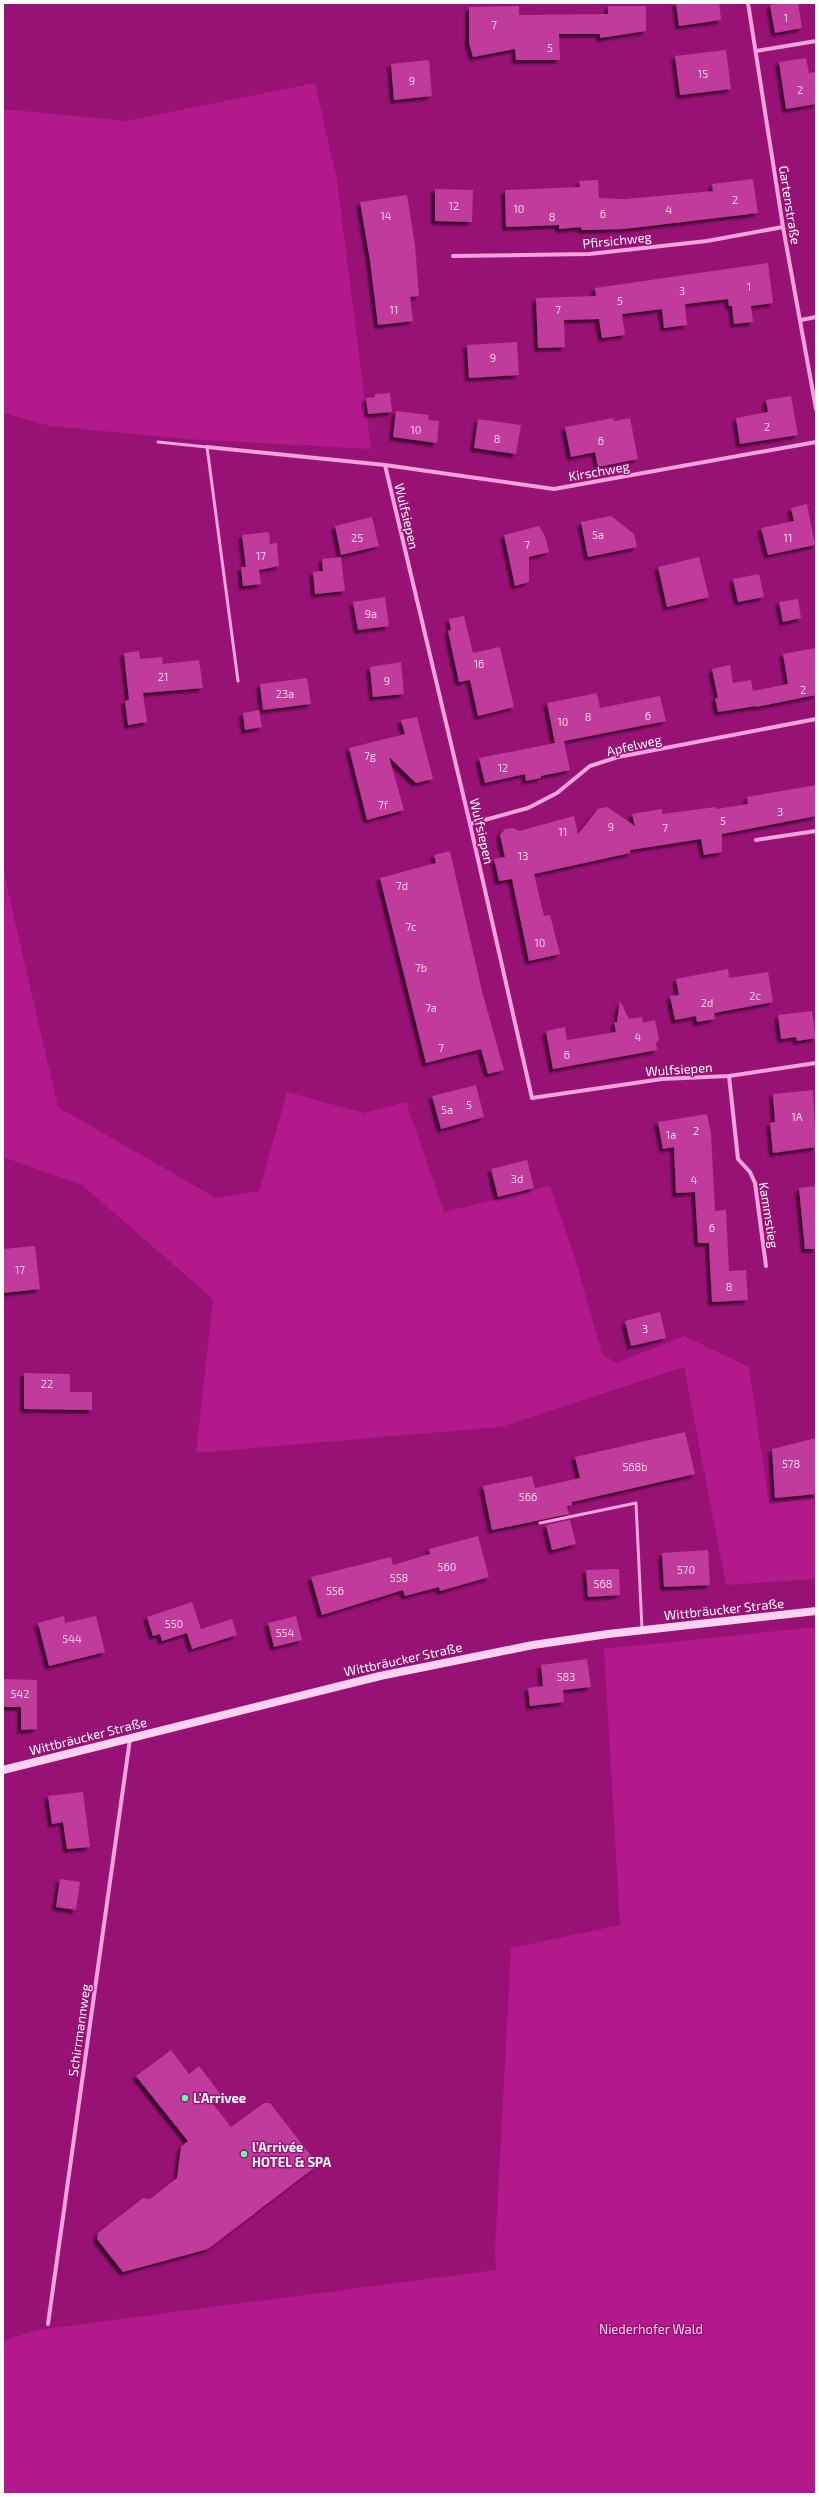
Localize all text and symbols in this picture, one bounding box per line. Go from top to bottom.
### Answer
house number: 1 [784,11,788,24]
house number: 7 [491,18,497,31]
house number: 5 [547,41,553,54]
house number: 15 [698,67,708,80]
house number: 9 [409,74,415,87]
house number: 2 [797,83,803,96]
street label: Gartenstraße [776,164,804,246]
house number: 2 [732,193,738,206]
house number: 12 [449,199,459,212]
house number: 10 [513,202,525,215]
house number: 4 [666,203,673,216]
house number: 6 [600,207,606,220]
house number: 14 [380,209,392,222]
house number: 8 [549,210,555,223]
street label: Pfirsichweg [582,228,652,252]
house number: 1 [747,280,751,293]
house number: 3 [679,284,685,297]
house number: 5 [617,294,623,307]
house number: 11 [390,303,398,316]
house number: 7 [555,303,561,316]
house number: 9 [490,351,496,364]
house number: 2 [764,420,770,433]
house number: 10 [410,423,422,436]
house number: 8 [494,432,500,445]
house number: 6 [598,434,604,447]
street label: Kirschweg [567,458,631,484]
street label: Wulfsiepen [392,481,422,551]
house number: 5a [592,528,604,541]
house number: 25 [351,531,363,544]
house number: 11 [784,531,792,544]
house number: 7 [524,538,530,551]
house number: 17 [256,549,266,562]
house number: 9a [365,607,377,620]
house number: 16 [474,657,484,670]
house number: 21 [158,670,168,683]
house number: 9 [384,674,390,687]
house number: 2 [800,683,806,696]
house number: 23a [276,687,294,700]
house number: 6 [645,709,651,722]
house number: 8 [585,710,591,723]
house number: 10 [557,715,569,728]
street label: Apfelweg [605,731,663,759]
house number: 7g [364,749,376,762]
house number: 12 [498,761,508,774]
street label: Wulfsiepen [467,796,497,866]
house number: 7f [378,798,389,811]
house number: 3 [777,805,783,818]
house number: 5 [720,814,726,827]
house number: 9 [608,820,614,833]
house number: 7 [662,821,668,834]
house number: 11 [559,825,567,838]
house number: 13 [518,849,528,862]
house number: 7d [396,879,408,892]
house number: 7c [405,920,417,933]
house number: 10 [534,936,546,949]
house number: 7b [415,961,427,974]
house number: 2c [749,989,761,1002]
house number: 2d [701,996,713,1009]
house number: 7a [425,1001,437,1014]
house number: 4 [635,1030,642,1043]
house number: 7 [438,1041,444,1054]
house number: 6 [564,1048,570,1061]
street label: Wulfsiepen [645,1059,713,1079]
house number: 5 [466,1098,472,1111]
house number: 5a [441,1103,453,1116]
house number: 1A [791,1110,803,1123]
house number: 2 [693,1124,699,1137]
house number: 1a [666,1128,676,1141]
house number: 3d [511,1172,523,1185]
house number: 4 [691,1173,698,1186]
street label: Kammstieg [756,1181,782,1249]
house number: 6 [709,1221,715,1234]
house number: 17 [15,1263,25,1276]
house number: 8 [726,1280,732,1293]
house number: 3 [642,1322,648,1335]
house number: 22 [41,1377,53,1390]
house number: 578 [782,1457,800,1470]
house number: 568b [622,1460,648,1473]
house number: 566 [519,1490,537,1503]
house number: 560 [438,1560,456,1573]
house number: 570 [677,1563,695,1576]
house number: 558 [390,1571,408,1584]
house number: 568 [594,1577,612,1590]
house number: 556 [326,1584,344,1597]
street label: Wittbräucker Straße [663,1595,785,1623]
house number: 550 [165,1617,183,1630]
house number: 554 [276,1626,295,1639]
house number: 544 [62,1632,82,1645]
street label: Wittbräucker Straße [342,1639,464,1679]
house number: 583 [557,1670,575,1683]
house number: 542 [11,1687,29,1700]
street label: Wittbräucker Straße [28,1714,148,1758]
street label: Schirrmannweg [65,1983,93,2077]
place label: L'Arrivee [193,2090,246,2106]
marker: L'Arrivee [180,2093,190,2103]
place label: l’Arrivée HOTEL & SPA [252,2139,332,2170]
marker: l’Arrivée HOTEL & SPA [239,2149,249,2159]
park label: Niederhofer Wald [599,2321,703,2337]

